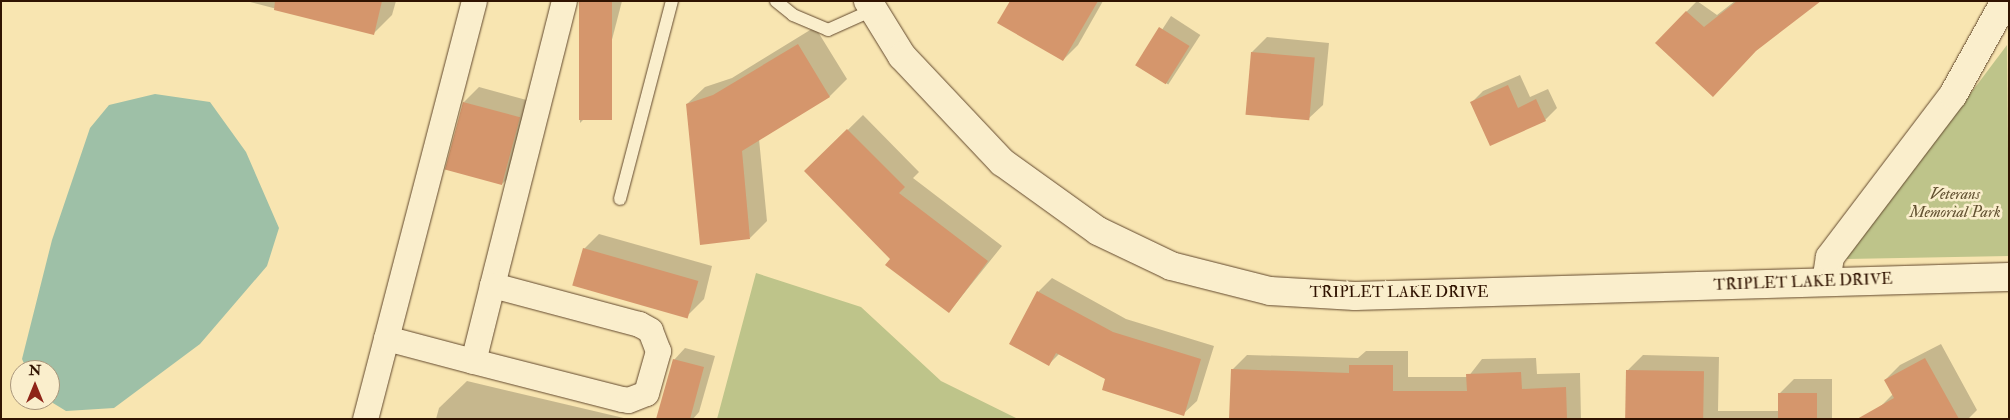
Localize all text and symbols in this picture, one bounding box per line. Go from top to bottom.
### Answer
park label: Veterans Memorial Park [1909,184,2001,222]
street label: TRIPLET LAKE DRIVE [1713,269,1893,295]
street label: TRIPLET LAKE DRIVE [1309,282,1489,302]
north arrow [10,360,60,410]
text: N [29,362,41,379]

